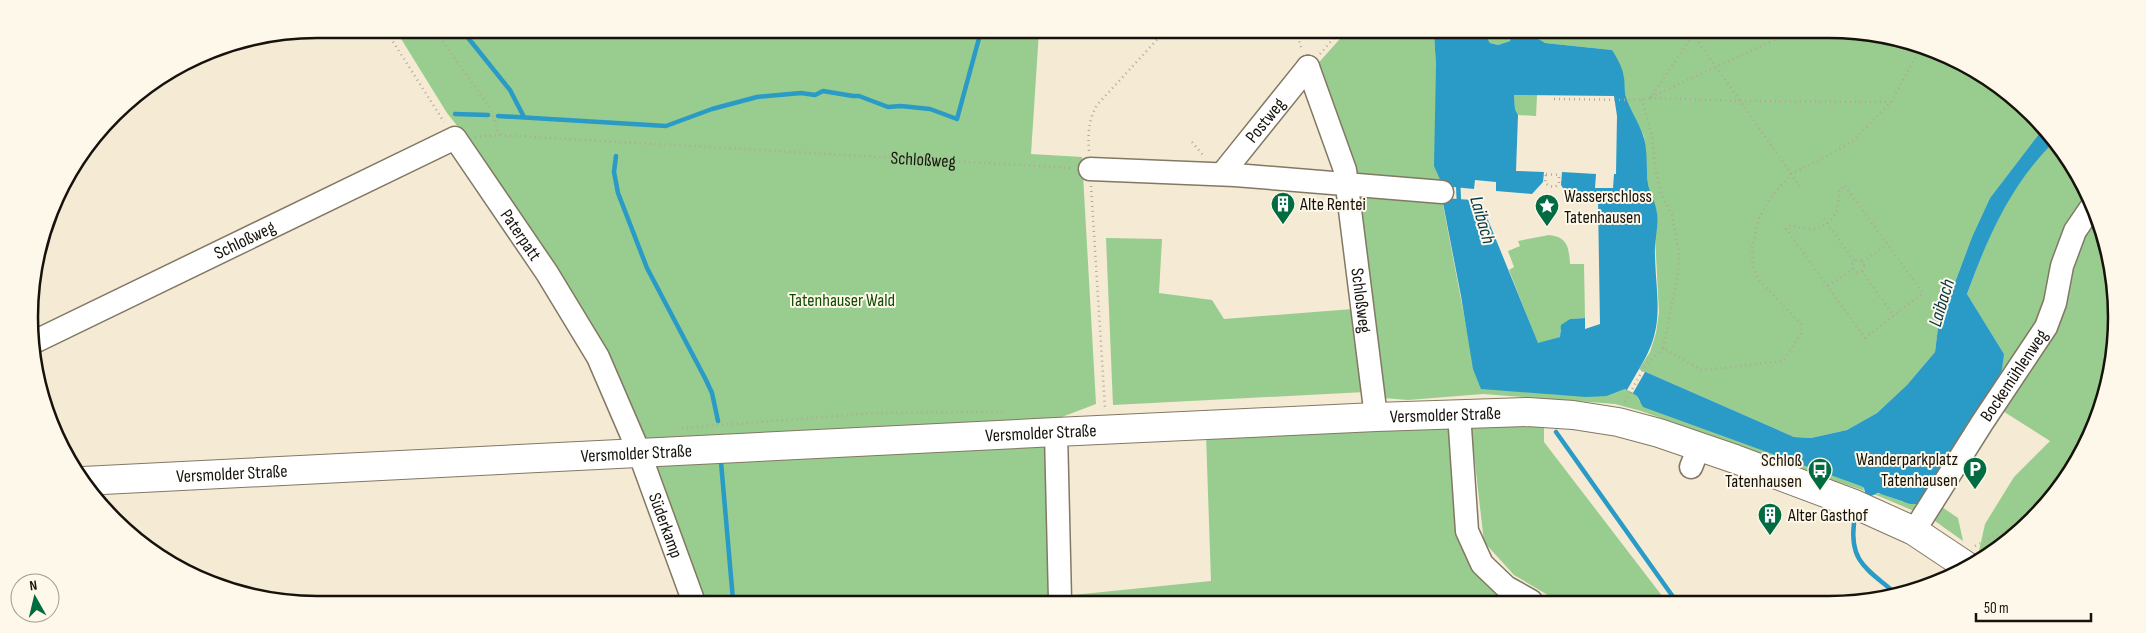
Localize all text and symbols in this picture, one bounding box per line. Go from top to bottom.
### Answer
street label: Postweg [1241,94,1290,147]
street label: Schloßweg [890,147,956,172]
place label: Wasserschloss Tatenhausen [1564,186,1652,228]
building icon: Alte Rentei [1270,191,1296,225]
water label: Laibach [1464,193,1500,247]
place icon: Wasserschloss Tatenhausen [1534,193,1560,227]
place label: Alte Rentei [1299,194,1366,215]
street label: Paterpatt [496,205,546,265]
street label: Schloßweg [211,216,279,264]
street label: Schloßweg [1347,267,1376,334]
water label: Laibach [1924,276,1960,330]
park label: Tatenhauser Wald [789,290,895,311]
street label: Bockemühlenweg [1976,325,2052,425]
street label: Versmolder Straße [1389,402,1501,427]
street label: Versmolder Straße [985,420,1097,446]
street label: Versmolder Straße [580,440,692,466]
place label: Wanderparkplatz Tatenhausen [1856,449,1959,491]
place label: Schloß Tatenhausen [1725,450,1802,492]
parking icon: Wanderparkplatz Tatenhausen [1962,456,1988,490]
bus stop icon: Schloß Tatenhausen [1807,457,1833,491]
street label: Versmolder Straße [176,460,288,487]
street label: Süderkamp [644,490,687,561]
building icon: Alter Gasthof [1757,502,1783,536]
place label: Alter Gasthof [1787,505,1869,526]
north arrow [10,573,60,623]
text: N [28,577,38,595]
scale bar [1976,590,2091,622]
text: 50 m [1984,599,2009,618]

